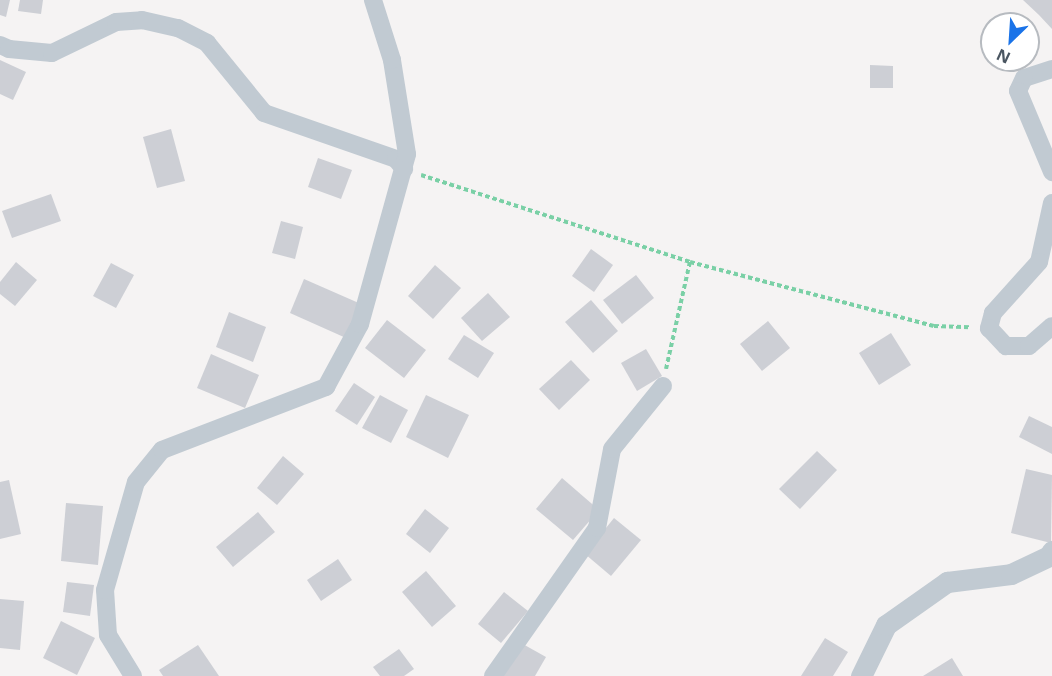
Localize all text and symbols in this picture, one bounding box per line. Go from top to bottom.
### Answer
north arrow [980,12,1040,72]
text: N [993,44,1014,69]

